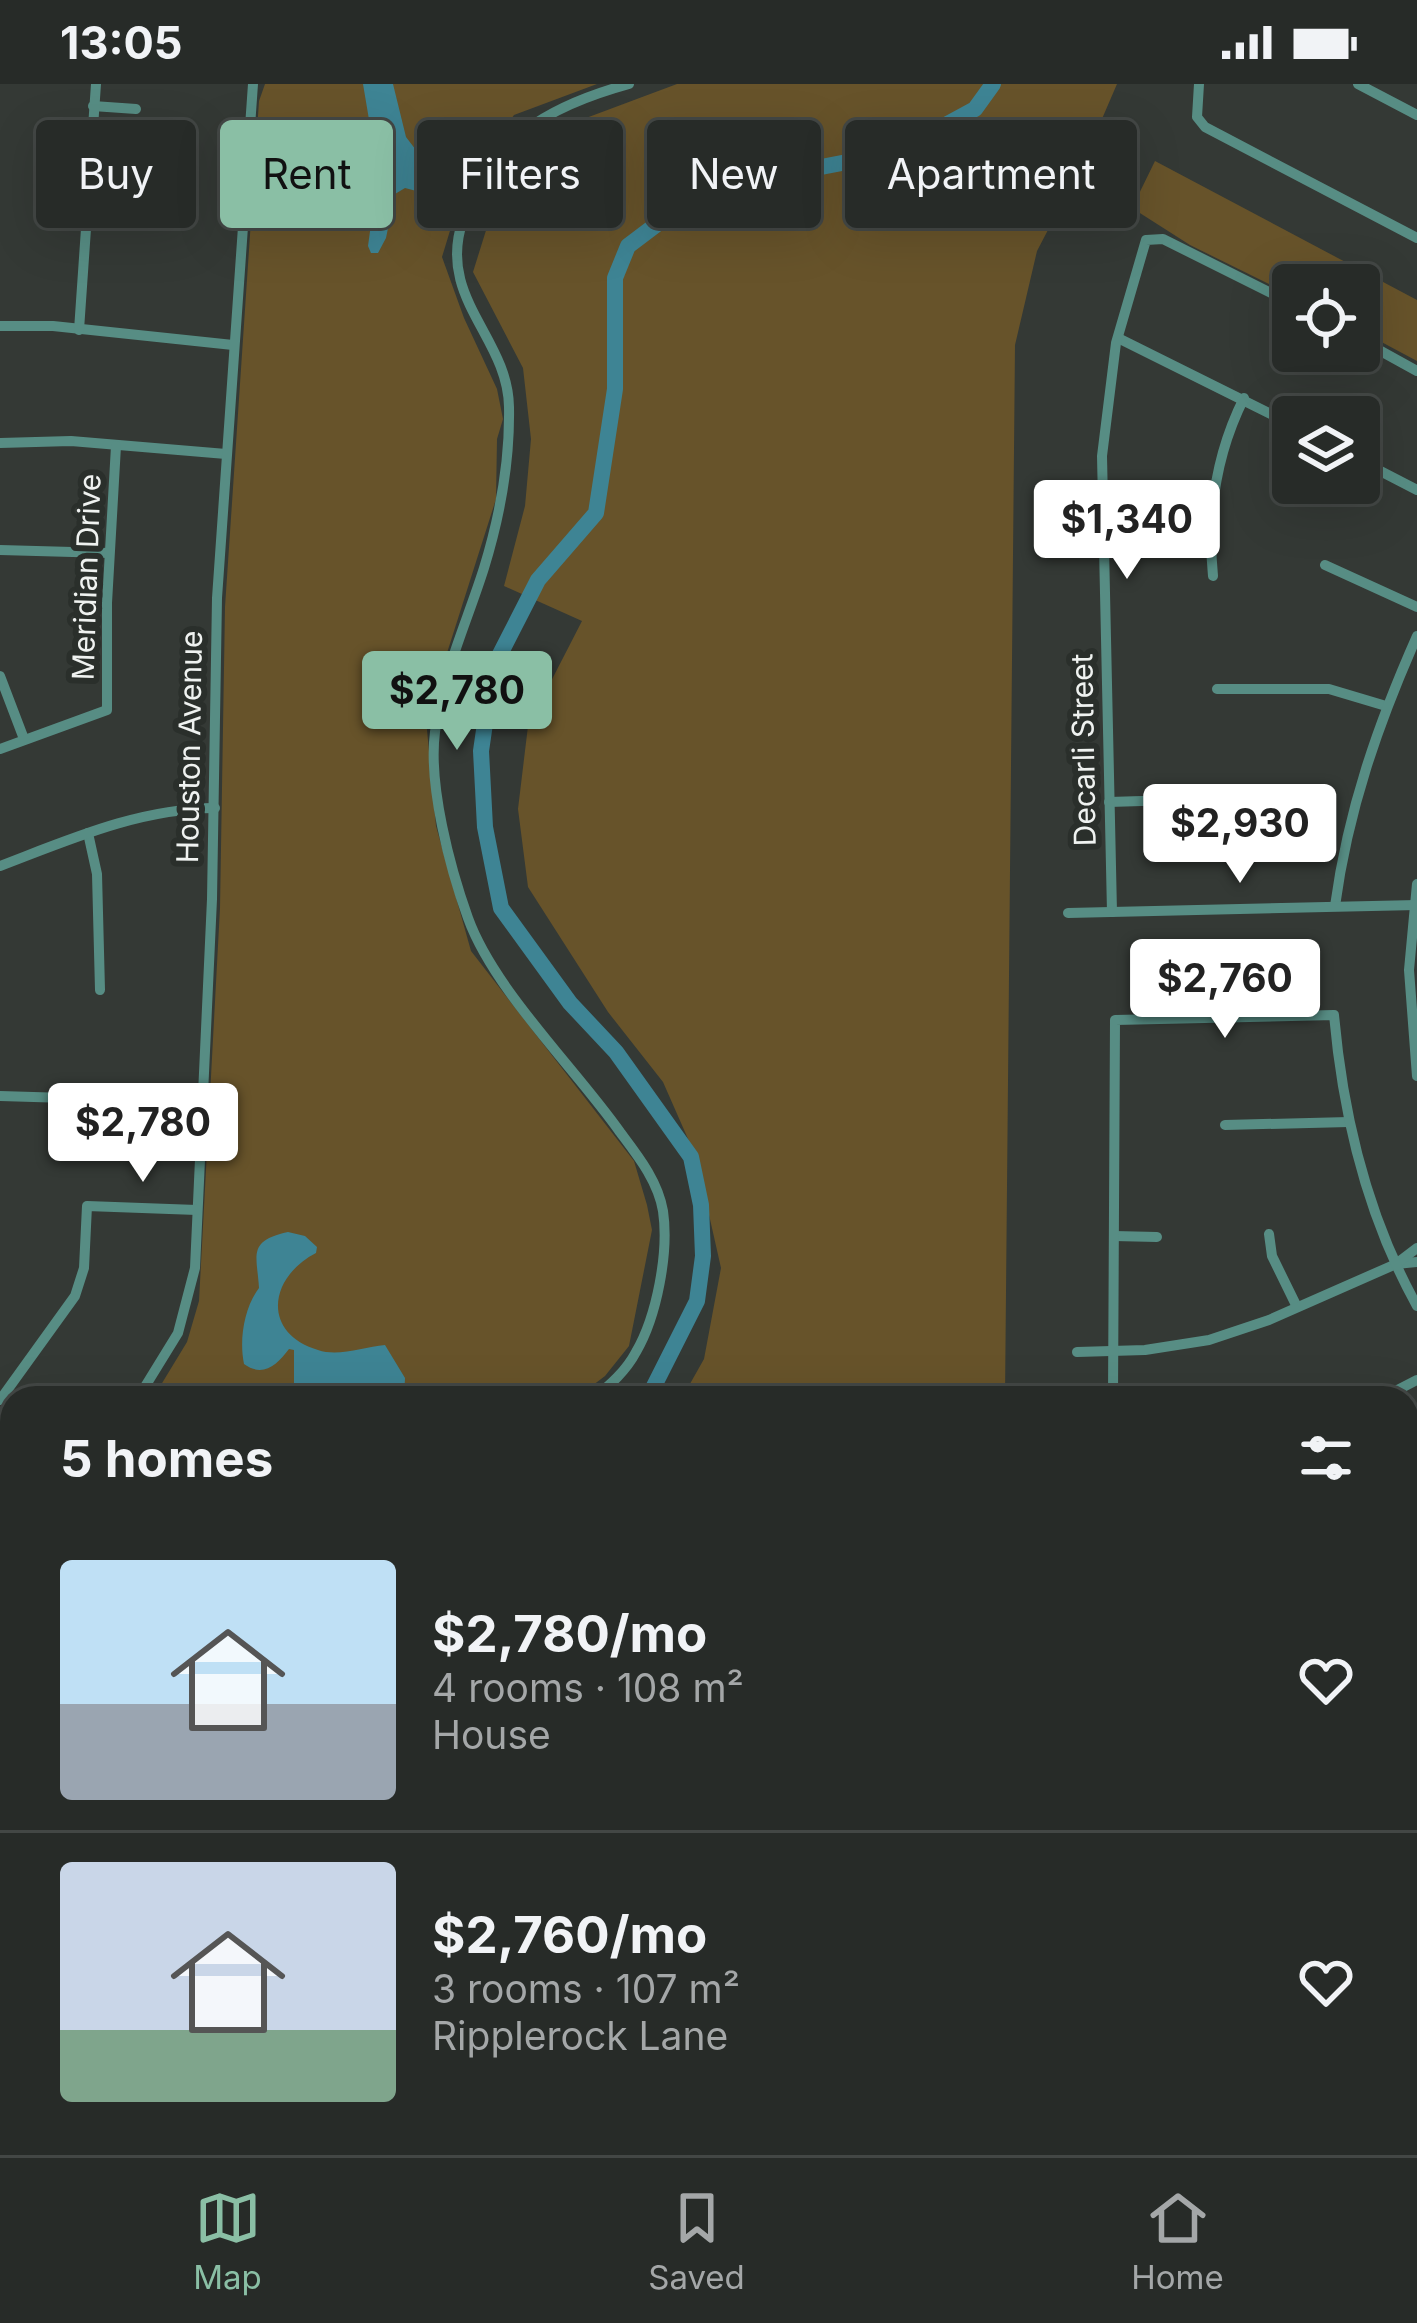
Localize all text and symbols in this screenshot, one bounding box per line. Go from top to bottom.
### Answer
text: 13:05 [60,15,183,70]
chip: Buy [36,120,196,228]
chip: Rent [220,120,393,228]
chip: Filters [417,120,623,228]
chip: New [647,120,821,228]
chip: Apartment [845,120,1137,228]
map controls [1272,264,1380,504]
button: locate [1272,264,1380,372]
button: layers [1272,396,1380,504]
street label: Meridian Drive [64,473,108,681]
pin: $1,340 [1029,480,1225,582]
text: $1,340 [1061,495,1193,542]
street label: Houston Avenue [169,630,209,864]
pin: $2,780 [359,651,555,753]
street label: Decarli Street [1063,653,1103,847]
text: $2,780 [389,666,525,713]
pin: $2,930 [1142,784,1338,886]
text: $2,930 [1170,799,1310,846]
pin: $2,760 [1127,939,1323,1041]
text: $2,760 [1157,954,1293,1001]
pin: $2,780 [45,1083,241,1185]
text: $2,780 [75,1098,211,1145]
icon: filters [1293,1425,1359,1491]
text: 5 homes [60,1428,273,1489]
text: $2,780/mo [432,1603,707,1664]
icon: home [156,1608,300,1752]
icon: heart [1293,1647,1359,1713]
text: 4 rooms · 108 m² [432,1664,744,1711]
text: House [432,1711,551,1758]
text: $2,760/mo [432,1904,707,1965]
icon: home [156,1910,300,2054]
icon: heart [1293,1949,1359,2015]
text: 3 rooms · 107 m² [432,1965,740,2012]
text: Ripplerock Lane [432,2012,728,2059]
tab: Map [193,2185,262,2297]
tab: Saved [648,2185,745,2297]
tab: Home [1131,2185,1224,2297]

